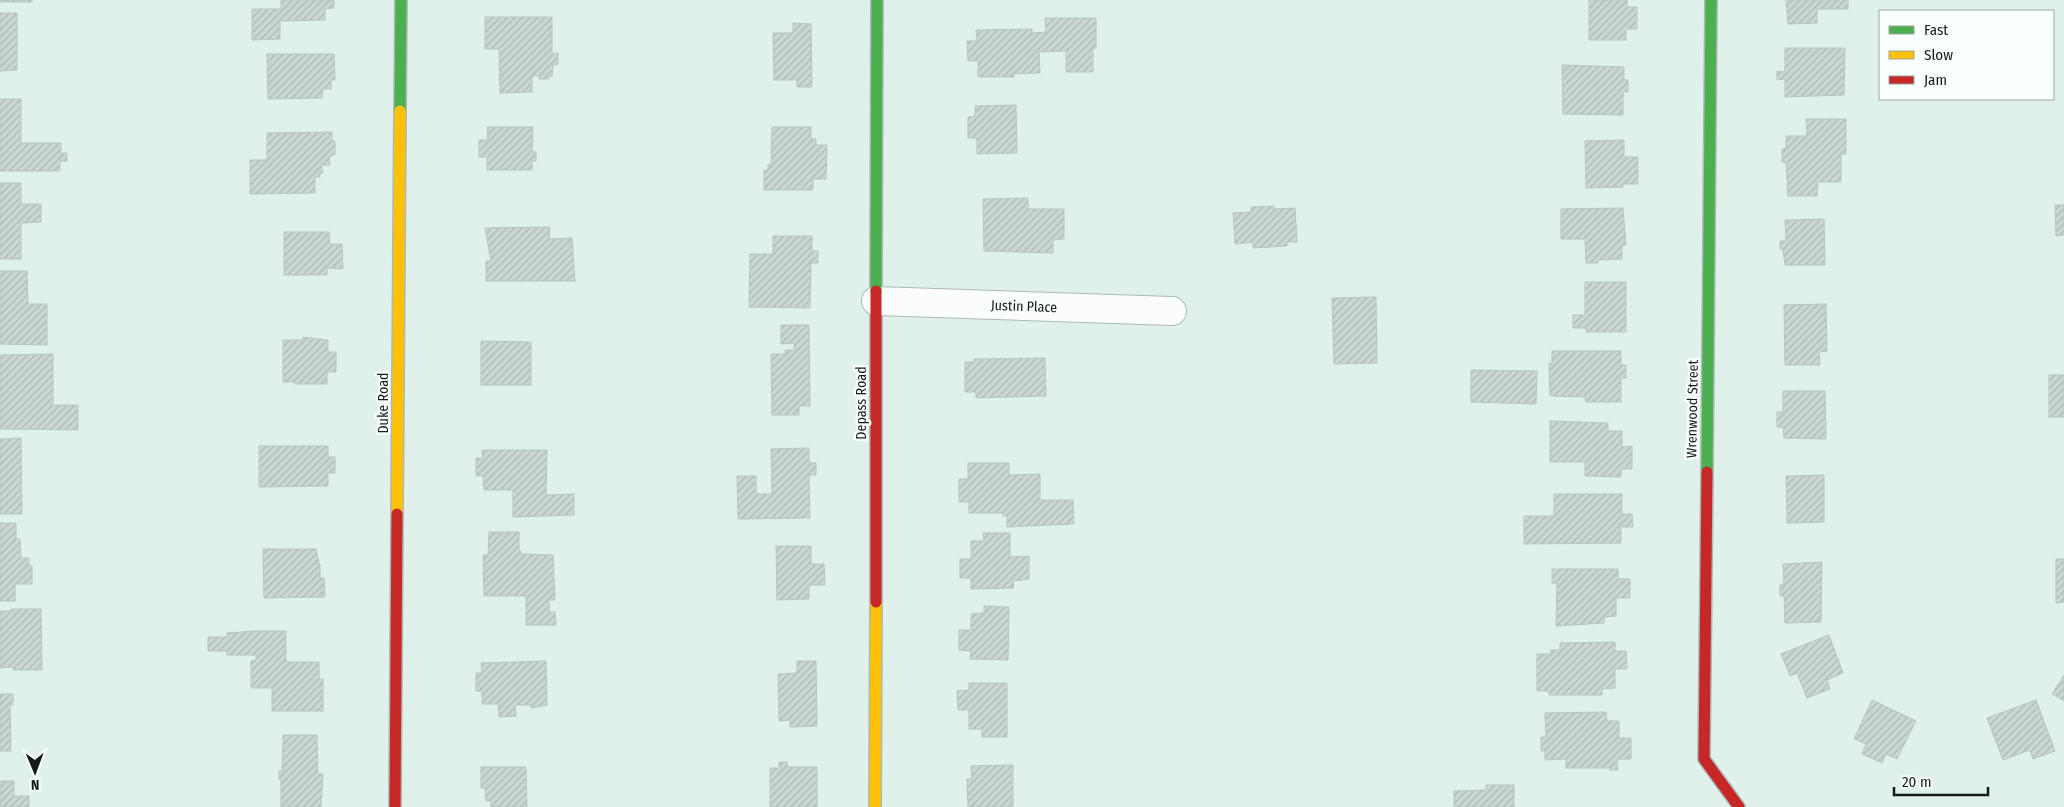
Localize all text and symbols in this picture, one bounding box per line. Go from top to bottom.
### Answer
legend [1879,10,2054,100]
text: Fast [1924,21,1948,39]
text: Slow [1924,46,1953,64]
text: Jam [1924,71,1947,89]
street label: Justin Place [991,297,1057,316]
street label: Wrenwood Street [1683,359,1702,458]
street label: Depass Road [853,366,870,440]
street label: Duke Road [375,372,392,434]
north arrow [10,747,60,797]
scale bar [1894,764,1988,796]
text: 20 m [1902,773,1932,791]
text: N [31,776,40,793]

